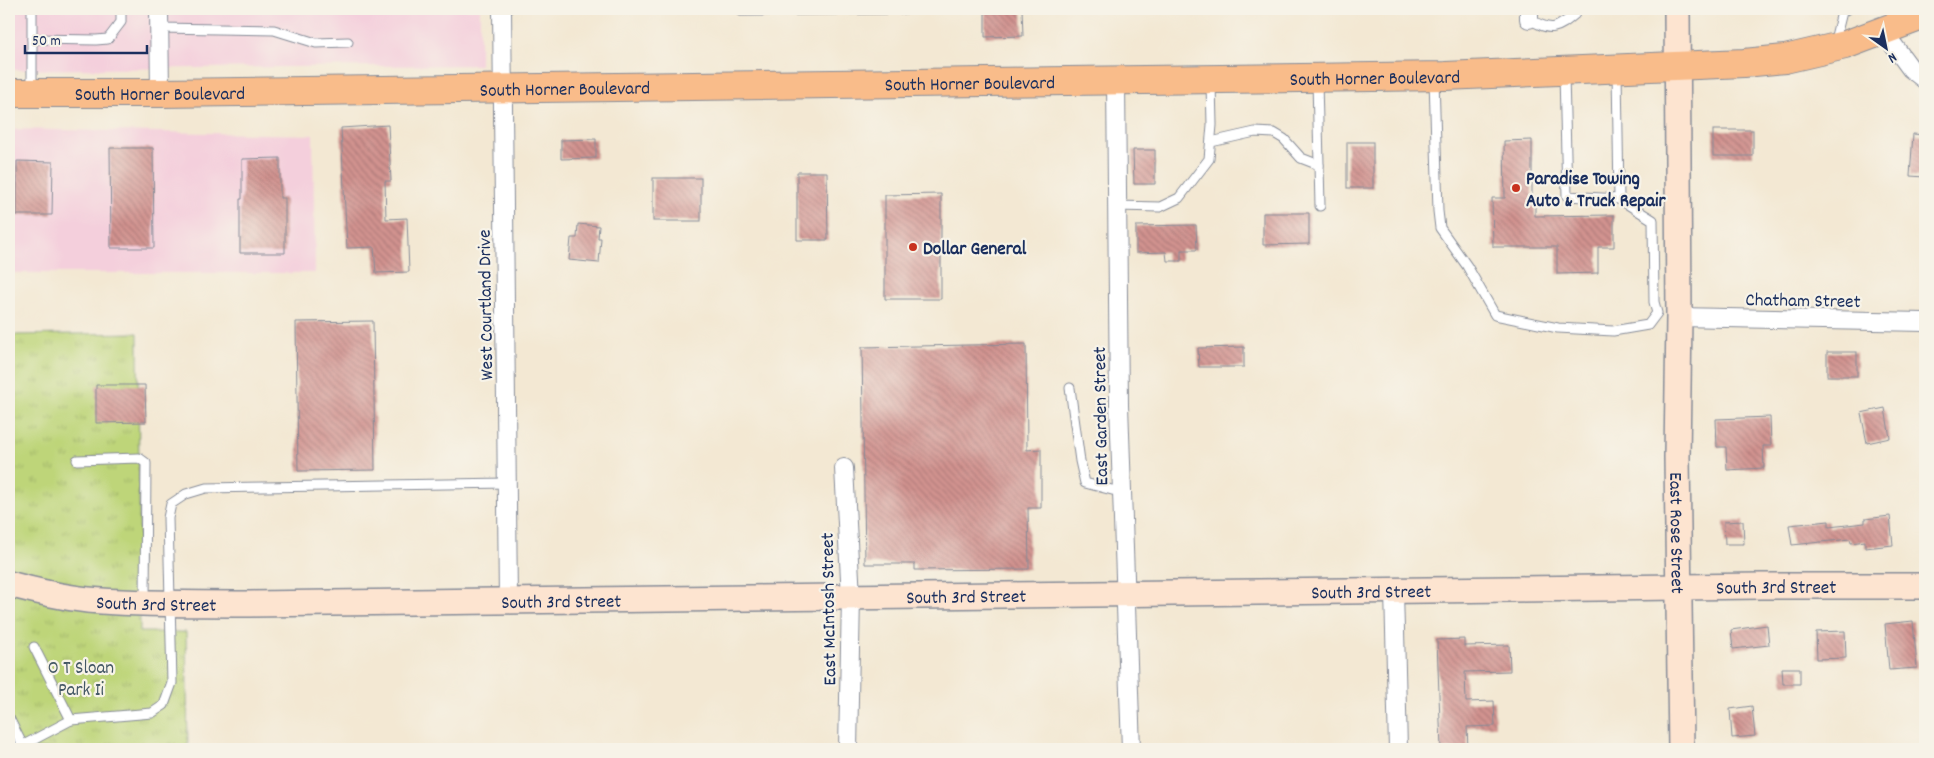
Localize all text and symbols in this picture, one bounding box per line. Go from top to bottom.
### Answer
scale bar [25,22,148,54]
north arrow [1862,22,1912,72]
text: 50 m [32,31,61,53]
text: N [1884,47,1900,68]
street label: South Horner Boulevard [1290,65,1461,95]
street label: South Horner Boulevard [885,71,1055,100]
street label: South Horner Boulevard [480,77,650,106]
street label: South Horner Boulevard [75,82,245,110]
place label: Paradise Towing Auto & Truck Repair [1526,167,1666,216]
marker: Paradise Towing Auto & Truck Repair [1510,182,1522,194]
street label: West Courtland Drive [473,229,502,381]
place label: Dollar General [923,237,1027,264]
marker: Dollar General [907,241,919,253]
street label: Chatham Street [1745,288,1861,317]
street label: East Garden Street [1088,346,1117,486]
street label: East Rose Street [1660,472,1689,594]
street label: East McIntosh Street [816,532,845,686]
street label: South 3rd Street [1716,576,1836,604]
street label: South 3rd Street [1311,580,1431,608]
street label: South 3rd Street [906,585,1026,613]
street label: South 3rd Street [501,590,621,618]
street label: South 3rd Street [95,591,216,621]
park label: O T Sloan Park Ii [48,656,114,705]

